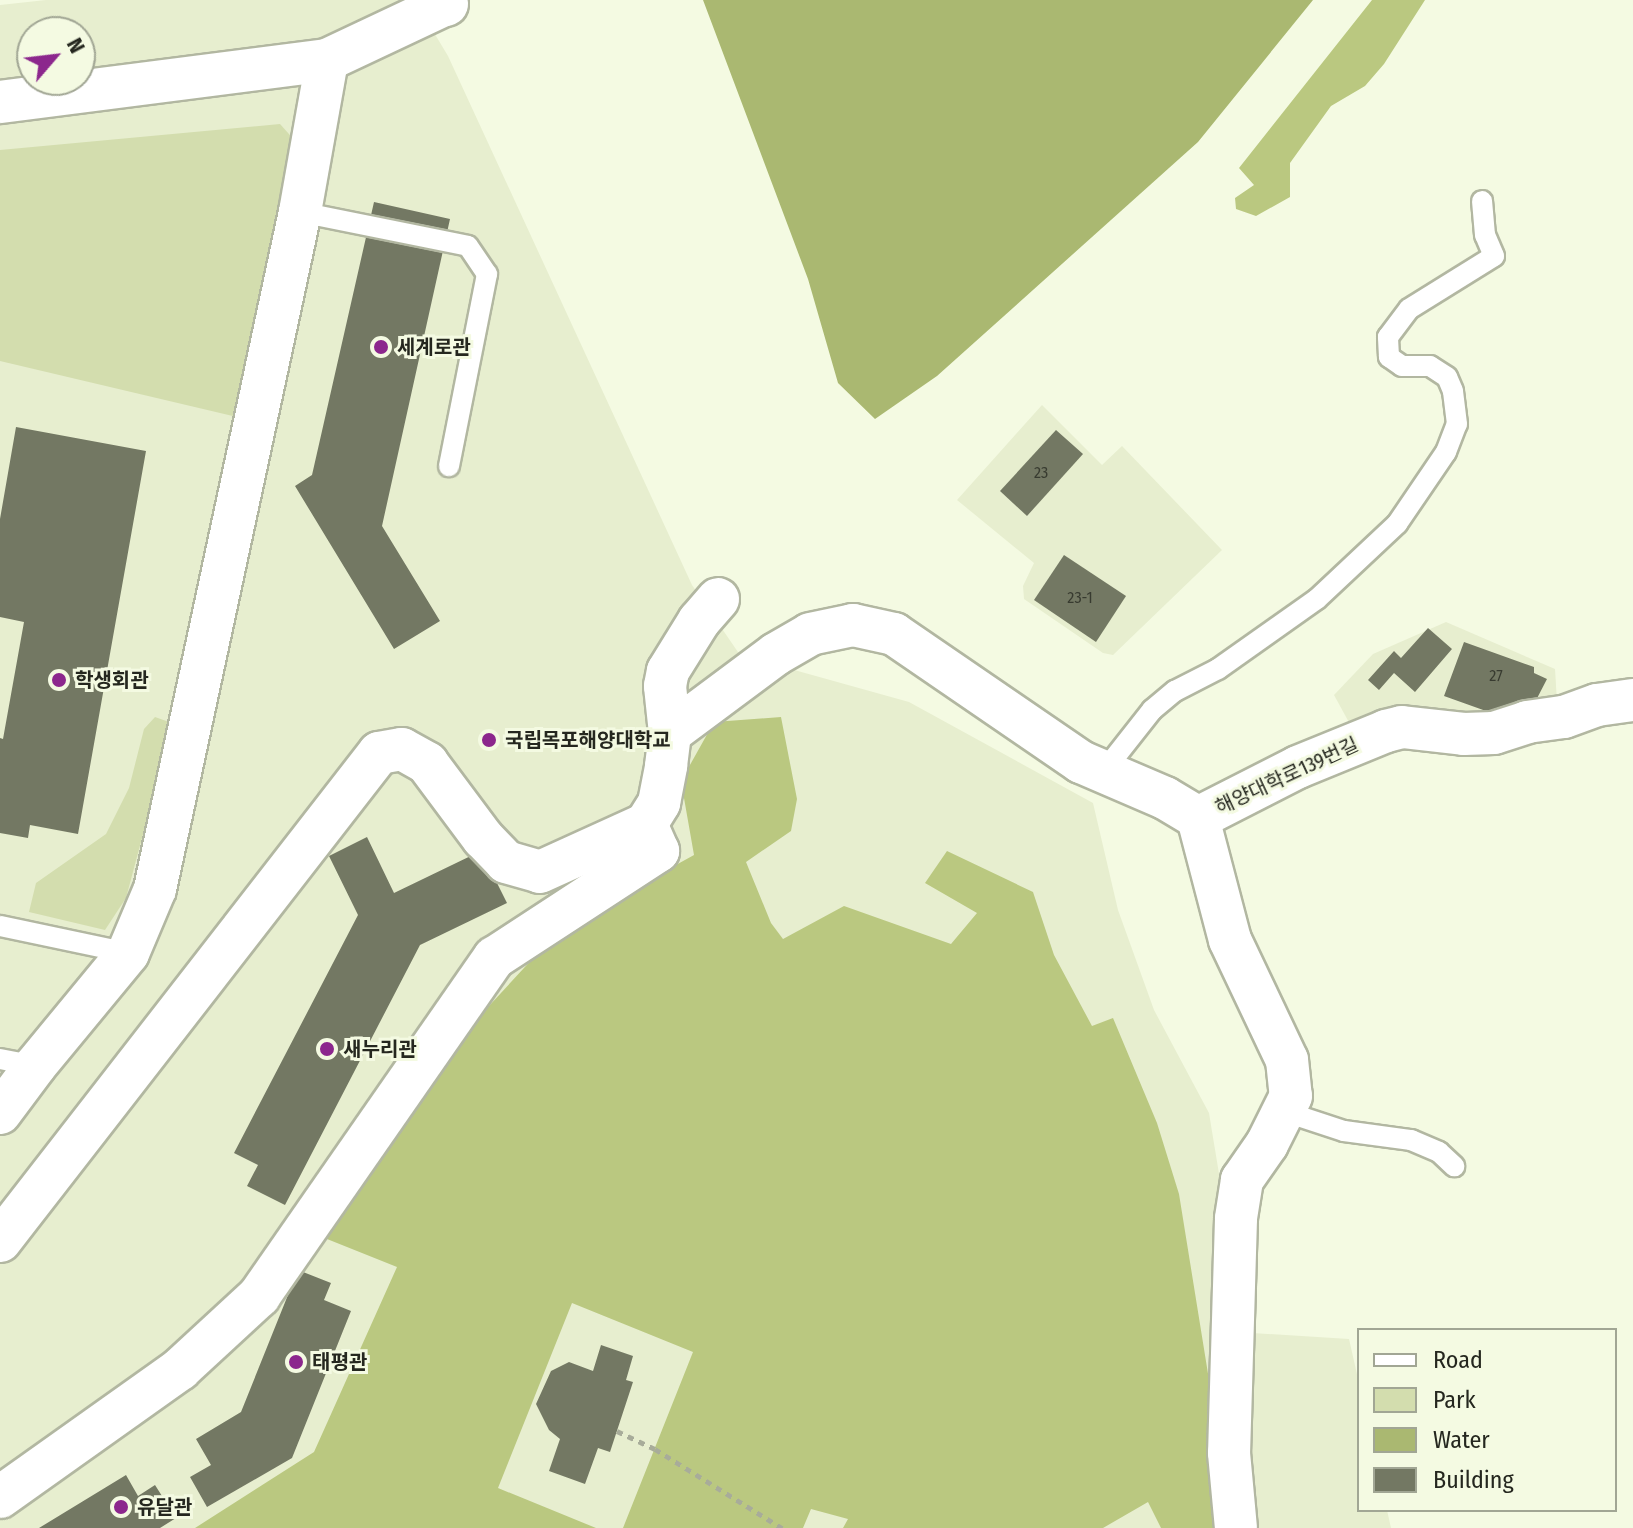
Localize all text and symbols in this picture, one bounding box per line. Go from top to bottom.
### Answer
north arrow [16,16,96,96]
text: N [61,33,91,58]
place label: 세계로관 [397,335,471,359]
marker: 세계로관 [372,338,390,356]
house number: 23 [1034,463,1048,483]
house number: 23-1 [1067,588,1093,608]
house number: 27 [1489,666,1503,686]
place label: 학생회관 [75,668,149,692]
marker: 학생회관 [50,671,68,689]
place label: 국립목포해양대학교 [505,728,671,752]
marker: 국립목포해양대학교 [480,731,498,749]
street label: 해양대학로139번길 [1212,732,1362,820]
place label: 새누리관 [343,1037,417,1061]
marker: 새누리관 [318,1040,336,1058]
legend [1357,1328,1617,1512]
text: Road [1433,1346,1483,1374]
place label: 태평관 [312,1350,367,1374]
marker: 태평관 [287,1353,305,1371]
text: Park [1433,1386,1476,1414]
text: Water [1433,1426,1490,1454]
text: Building [1433,1466,1514,1494]
place label: 유달관 [137,1495,192,1519]
marker: 유달관 [112,1498,130,1516]

